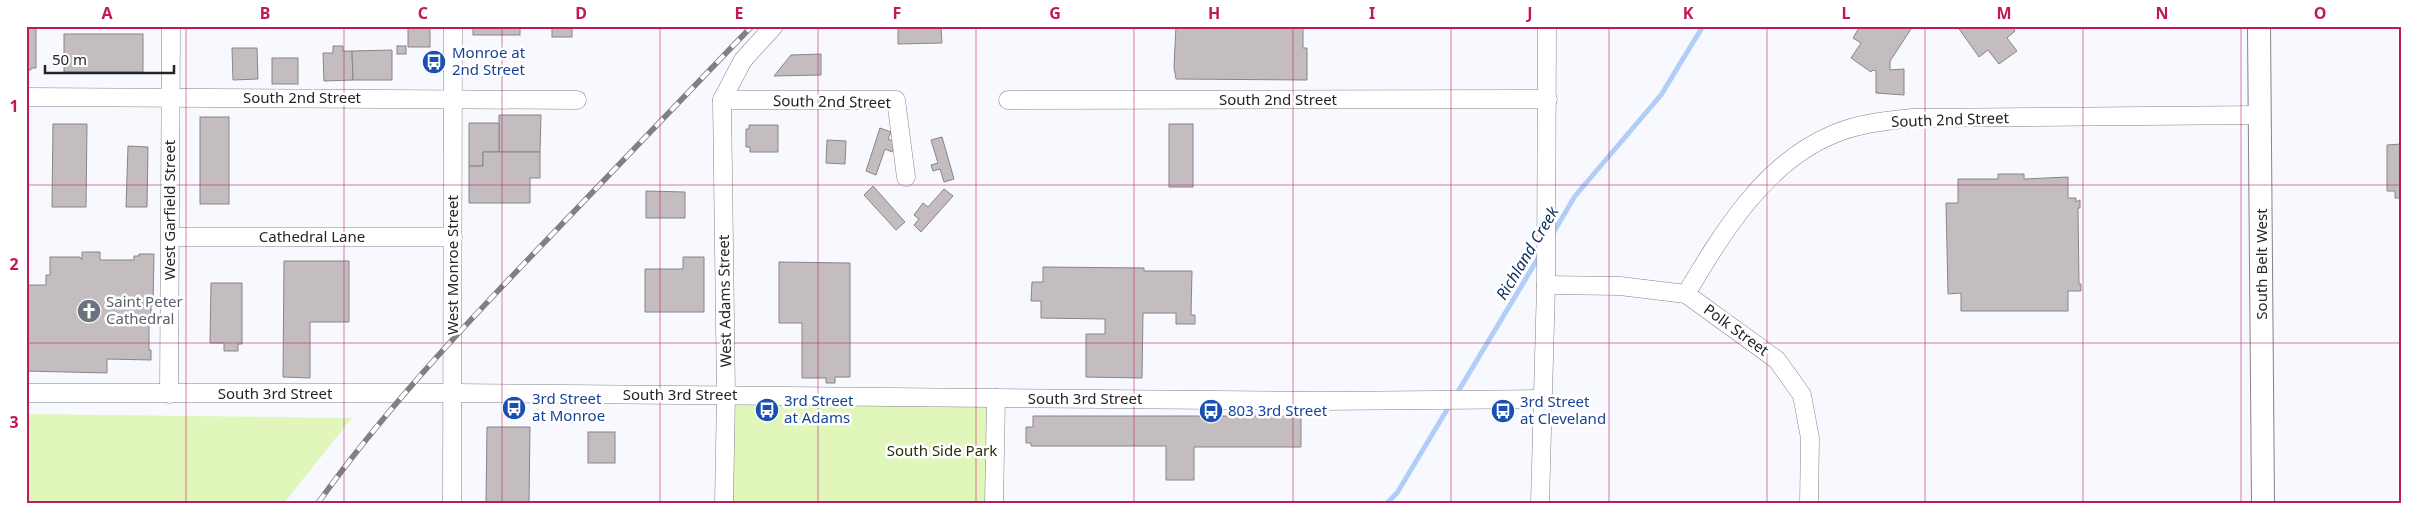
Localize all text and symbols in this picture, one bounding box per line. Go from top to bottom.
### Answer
text: A [101,2,113,24]
text: B [260,2,270,24]
text: C [418,2,428,24]
text: D [575,2,587,24]
text: E [735,2,744,24]
text: F [893,2,901,24]
text: G [1049,2,1061,24]
text: H [1208,2,1220,24]
text: I [1369,2,1375,24]
text: J [1525,2,1533,24]
text: K [1683,2,1694,24]
text: L [1842,2,1851,24]
text: M [1996,2,2012,24]
text: N [2155,2,2169,24]
text: O [2314,2,2326,24]
scale bar [45,42,174,74]
place label: Monroe at 2nd Street [452,42,526,79]
text: 50 m [52,49,87,69]
bus stop icon: Monroe at 2nd Street [421,49,447,75]
street label: South 2nd Street [243,87,362,107]
street label: South 2nd Street [1219,89,1338,109]
street label: South 2nd Street [773,90,892,112]
text: 1 [9,95,19,117]
street label: South 2nd Street [1891,107,2010,131]
street label: West Garfield Street [159,139,179,280]
street label: West Monroe Street [442,195,462,335]
water label: Richland Creek [1491,201,1564,304]
street label: South Belt West [2251,208,2271,320]
street label: Cathedral Lane [259,226,365,246]
street label: West Adams Street [713,234,735,368]
text: 2 [9,253,19,275]
place label: Saint Peter Cathedral [106,291,183,328]
church icon: Saint Peter Cathedral [76,298,102,324]
street label: Polk Street [1700,299,1774,360]
street label: South 3rd Street [218,383,333,403]
street label: South 3rd Street [623,384,738,404]
place label: 3rd Street at Monroe [532,388,605,425]
street label: South 3rd Street [1028,388,1143,408]
place label: 3rd Street at Adams [784,390,854,427]
place label: 3rd Street at Cleveland [1520,391,1606,428]
bus stop icon: 3rd Street at Monroe [501,395,527,421]
bus stop icon: 3rd Street at Adams [754,397,780,423]
bus stop icon: 803 3rd Street [1198,398,1224,424]
bus stop icon: 3rd Street at Cleveland [1490,398,1516,424]
place label: 803 3rd Street [1228,400,1328,420]
text: 3 [9,411,19,433]
park label: South Side Park [887,440,997,460]

